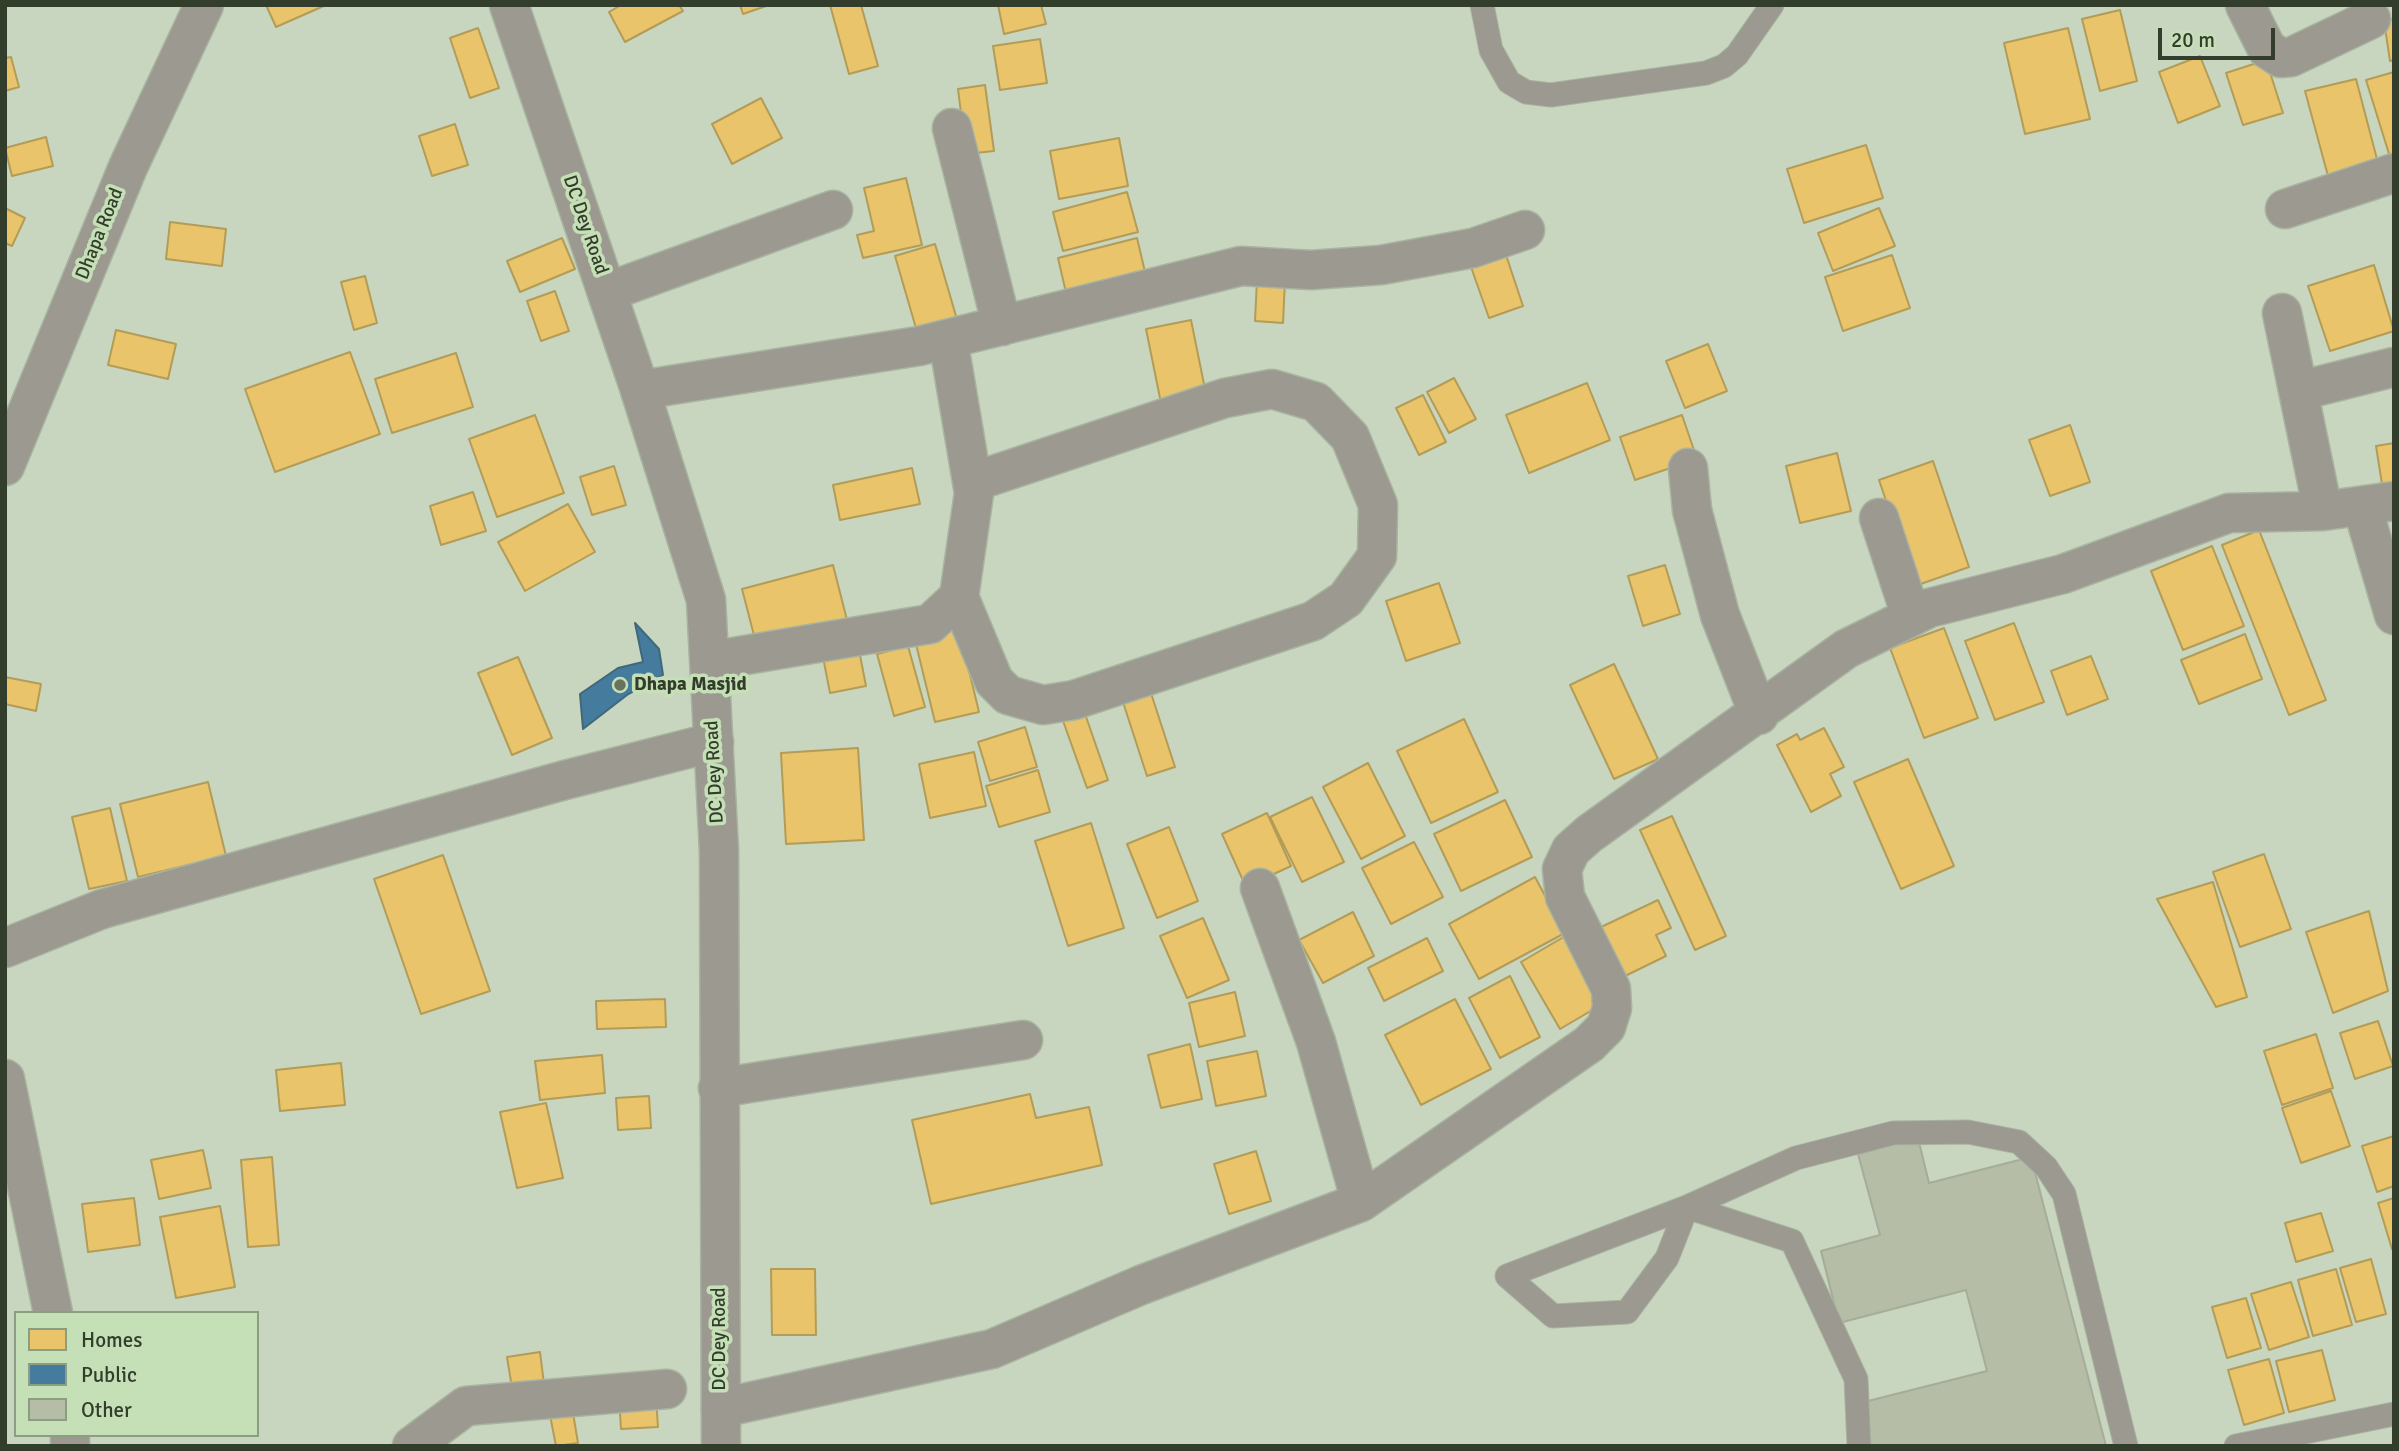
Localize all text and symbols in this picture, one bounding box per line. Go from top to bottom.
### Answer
scale bar [2161,14,2278,58]
text: 20 m [2171,27,2215,53]
street label: DC Dey Road [557,172,613,278]
street label: Dhapa Road [71,185,129,283]
place label: Dhapa Masjid [634,674,747,696]
marker: Dhapa Masjid [612,677,628,693]
street label: DC Dey Road [701,720,729,824]
street label: DC Dey Road [709,1287,731,1391]
legend [14,1311,259,1437]
text: Homes [81,1327,143,1353]
text: Public [81,1362,137,1388]
text: Other [81,1397,132,1423]

